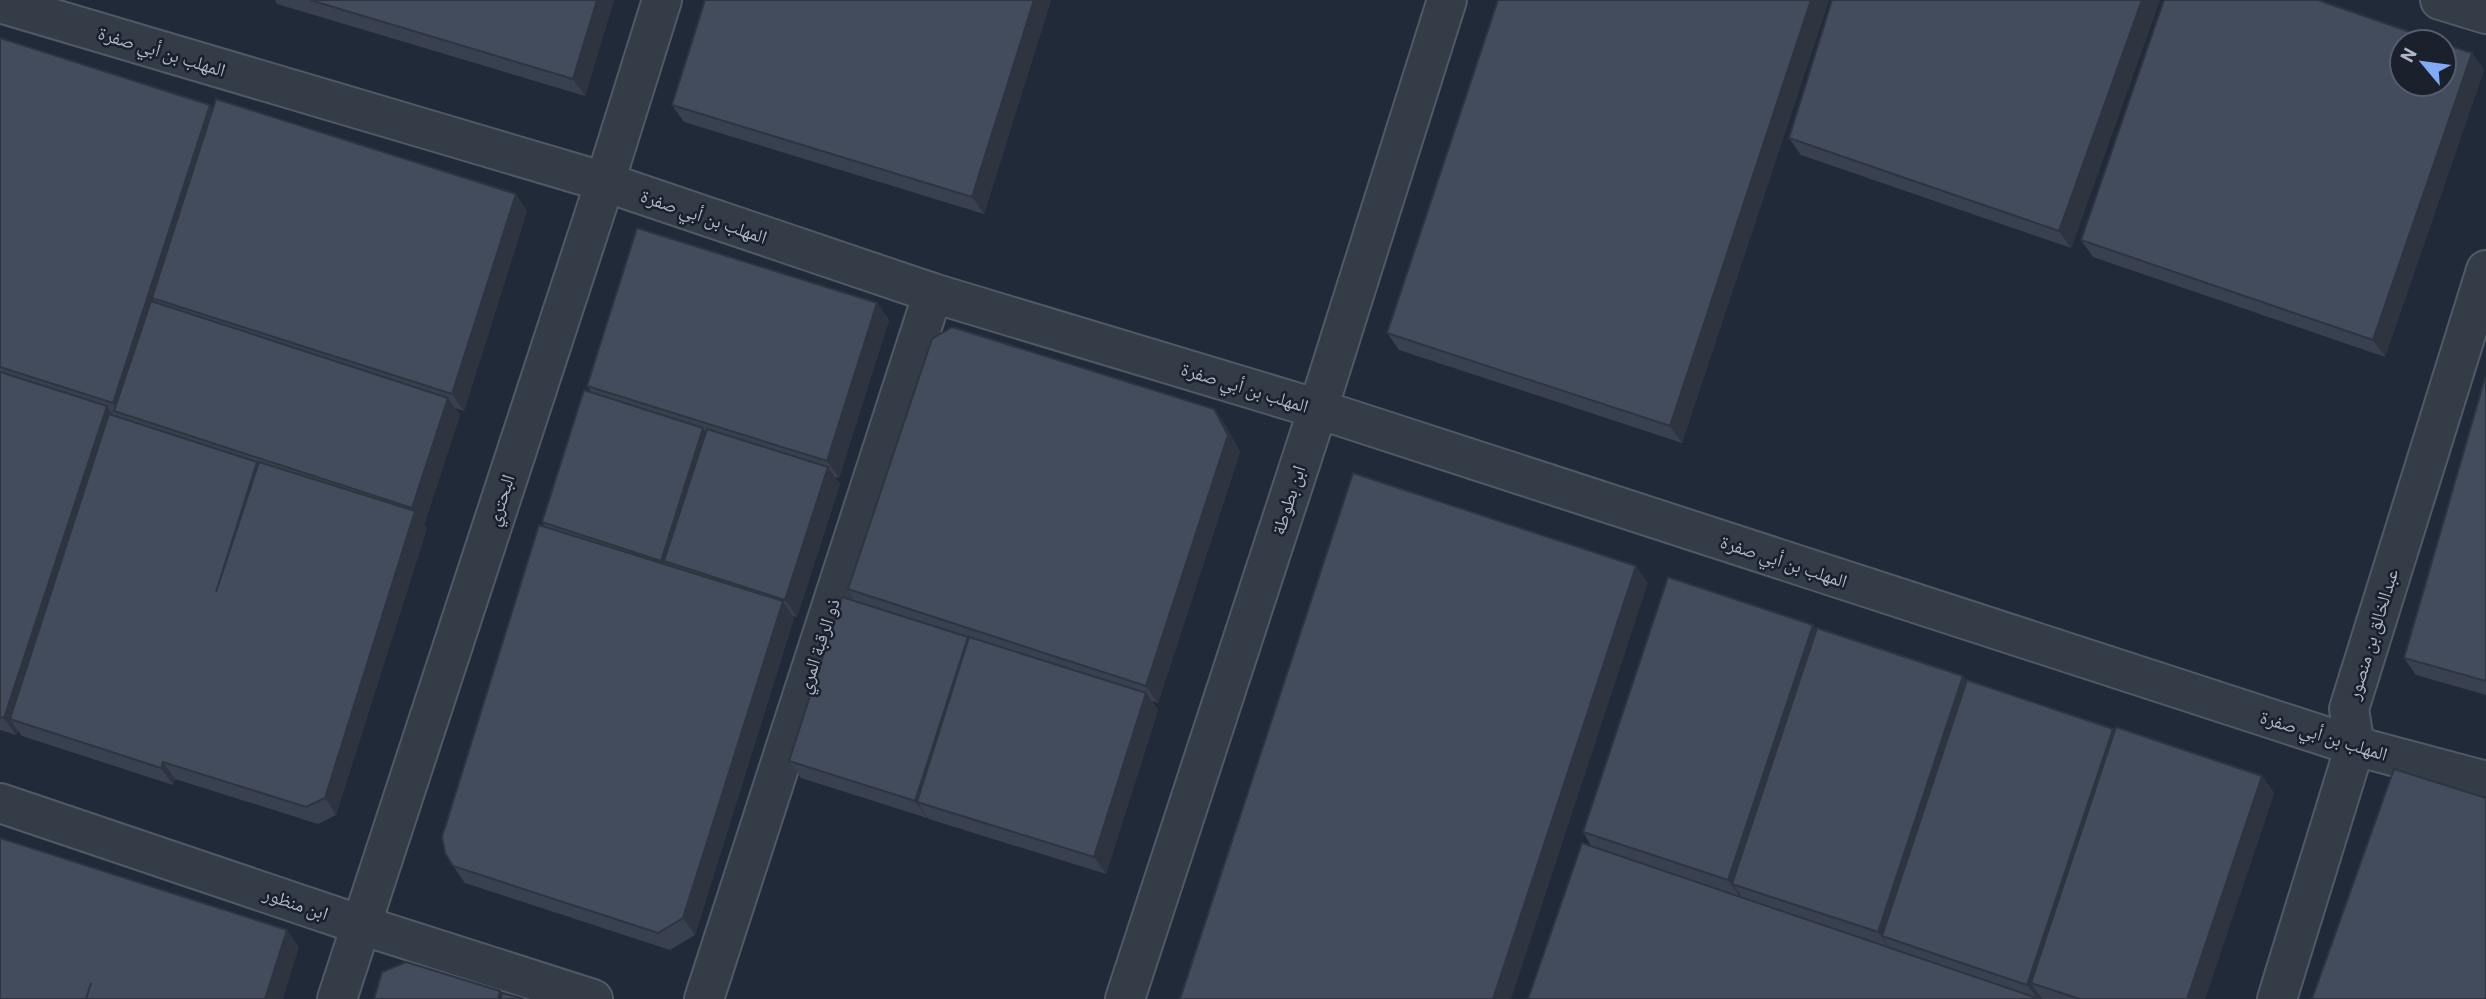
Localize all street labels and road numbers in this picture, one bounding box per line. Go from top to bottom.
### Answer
street label: المهلب بن أبي صفرة [94,20,229,85]
street label: المهلب بن أبي صفرة [636,183,770,252]
street label: المهلب بن أبي صفرة [1177,356,1312,421]
street label: ابن بطوطة [1265,462,1311,538]
street label: البحتري [480,471,523,530]
street label: المهلب بن أبي صفرة [1716,529,1851,596]
street label: عبدالخالق بن منصور [2340,565,2403,703]
street label: ذو الرقبة المري [791,595,848,698]
street label: المهلب بن أبي صفرة [2256,704,2391,769]
street label: ابن منظور [259,880,332,925]

